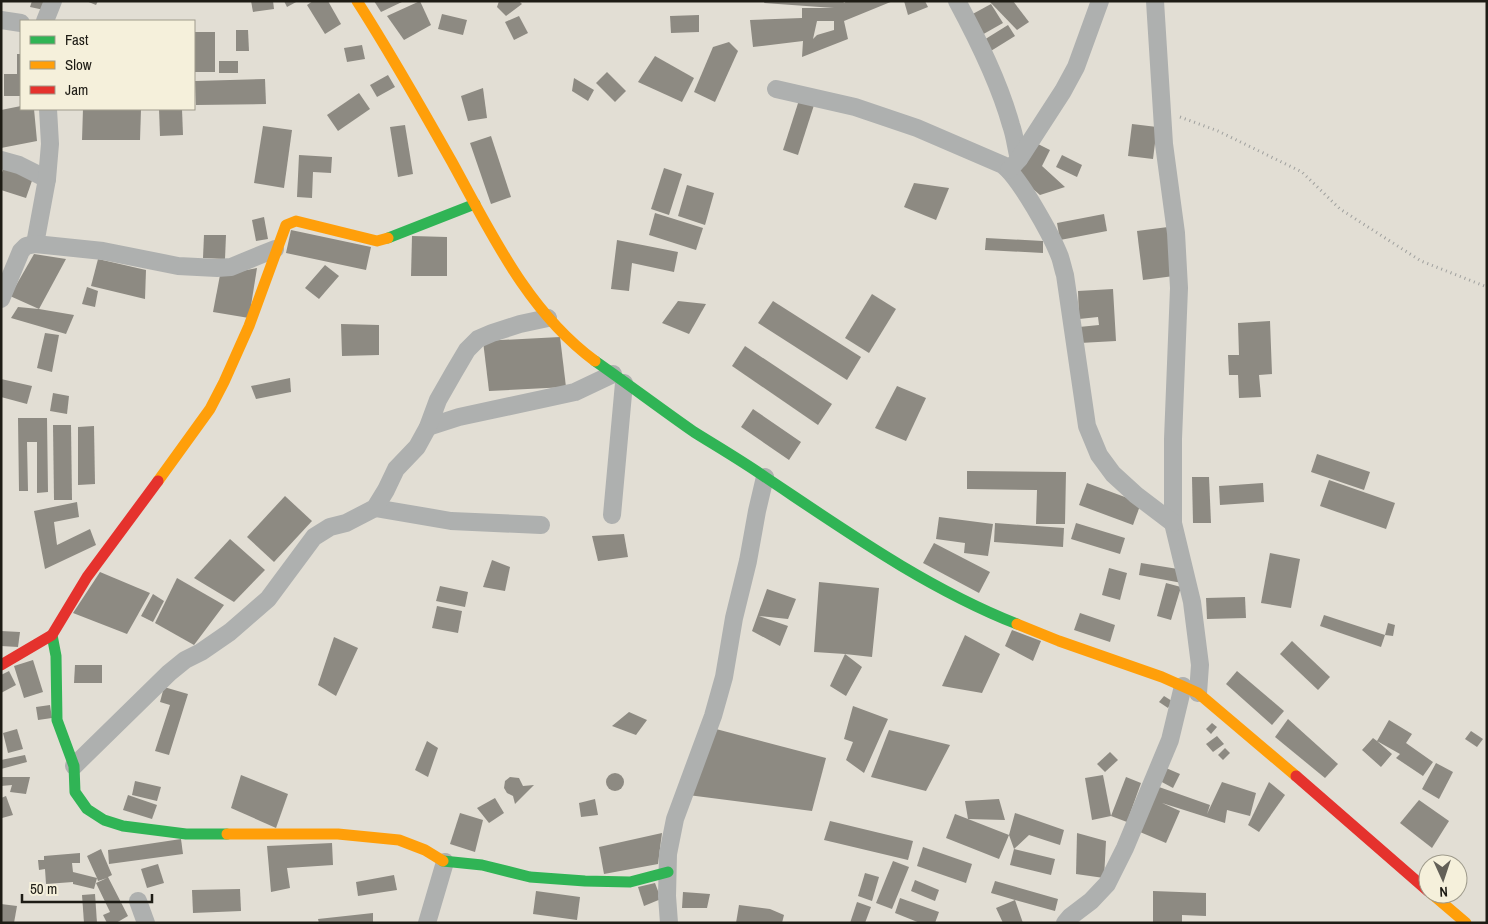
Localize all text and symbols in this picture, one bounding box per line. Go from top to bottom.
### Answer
legend [20,20,195,110]
text: Fast [65,29,89,50]
text: Slow [65,54,92,75]
text: Jam [65,79,88,100]
north arrow [1418,854,1468,904]
scale bar [22,872,152,904]
text: 50 m [30,878,57,899]
text: N [1439,883,1448,901]

